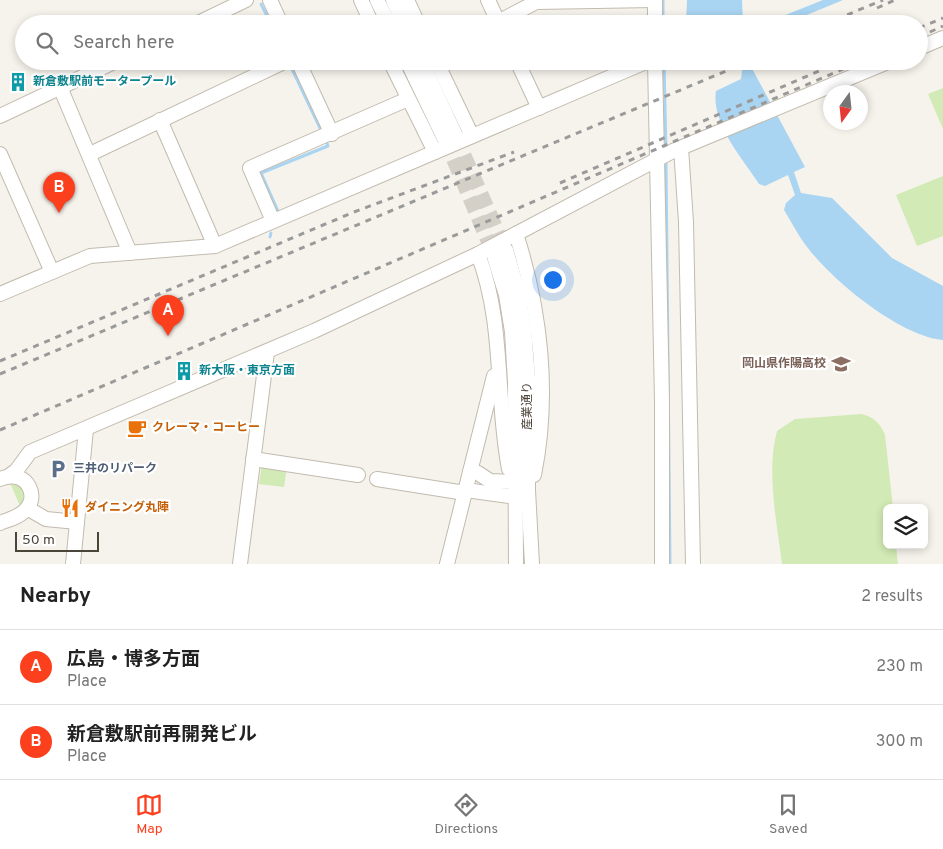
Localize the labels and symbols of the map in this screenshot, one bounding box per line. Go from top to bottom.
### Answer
building icon: 新倉敷駅前モータープール [7,71,29,93]
place label: 新倉敷駅前モータープール [33,74,176,90]
north arrow [823,85,868,130]
pin: B [43,172,75,213]
your location [540,267,566,293]
pin: A [152,295,184,336]
school or university icon: 岡山県作陽高校 [830,353,852,375]
place label: 岡山県作陽高校 [742,356,826,372]
building icon: 新大阪・東京方面 [173,360,195,382]
place label: 新大阪・東京方面 [199,363,295,379]
street label: 産業通り [520,382,536,430]
cafe icon: クレーマ・コーヒー [126,417,148,439]
place label: クレーマ・コーヒー [152,420,260,436]
parking icon: 三井のリパーク [47,458,69,480]
place label: 三井のリパーク [73,461,157,477]
restaurant icon: ダイニング丸陣 [59,497,81,519]
place label: ダイニング丸陣 [85,500,169,516]
scale bar [15,529,99,552]

